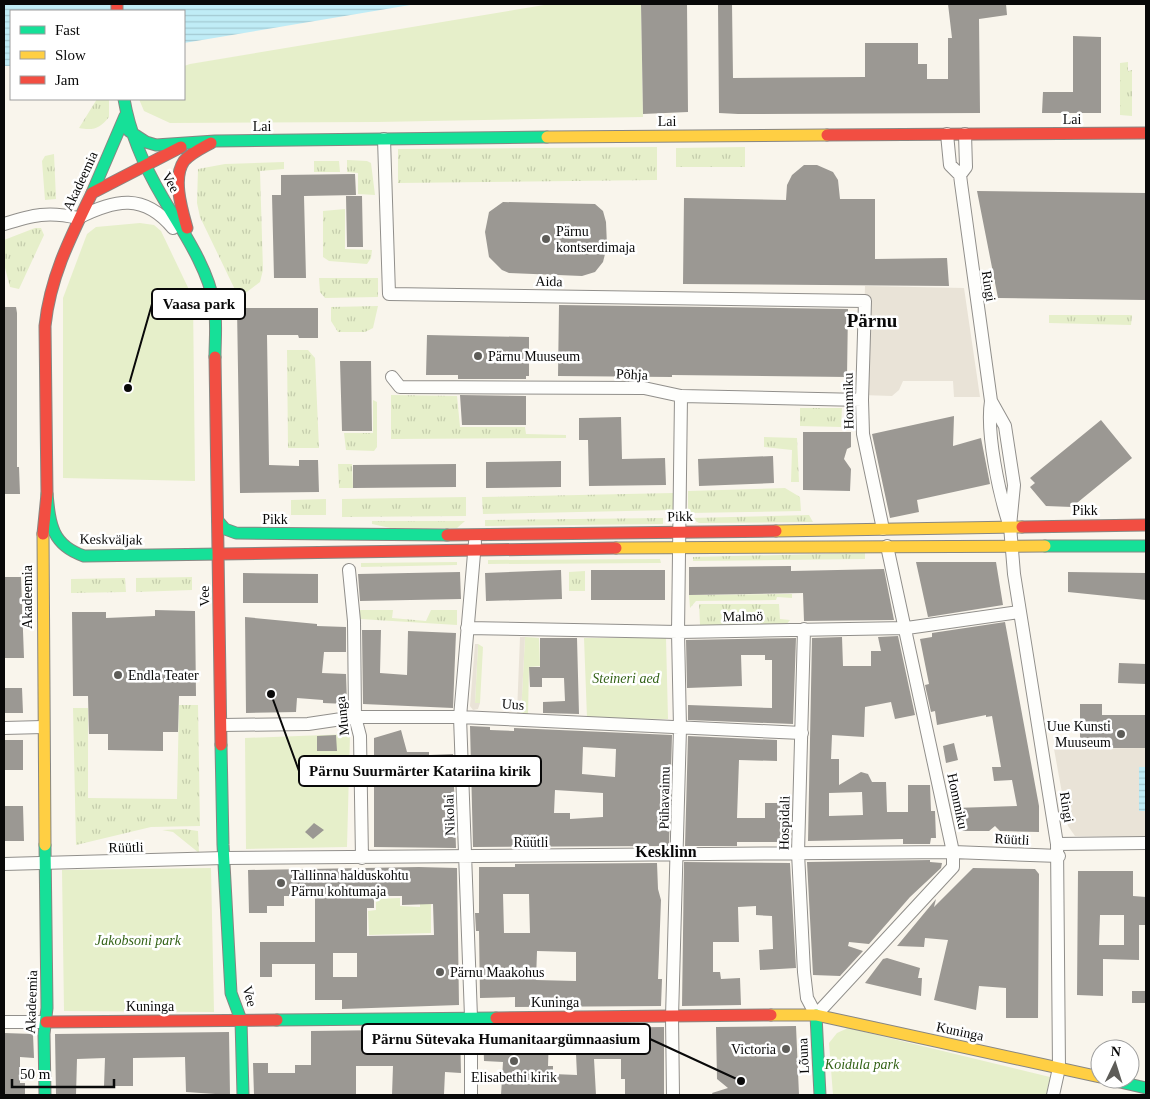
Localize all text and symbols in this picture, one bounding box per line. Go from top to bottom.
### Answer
legend [10,10,185,100]
text: Fast [55,22,81,38]
text: Slow [55,47,86,63]
text: Jam [55,72,79,88]
street label: Lai [1063,112,1081,127]
street label: Lai [658,114,676,129]
street label: Lai [253,119,271,134]
street label: Akadeemia [60,148,101,213]
street label: Vee [159,169,182,195]
place label: Pärnu kontserdimaja [556,224,636,255]
marker: Pärnu kontserdimaja [540,233,552,245]
street label: Ringi [979,270,998,303]
street label: Aida [535,274,564,289]
callout: Vaasa park [152,289,245,319]
text: Vaasa park [163,296,236,312]
district label: Pärnu [847,310,898,331]
place label: Pärnu Muuseum [488,349,580,364]
marker: Pärnu Muuseum [472,350,484,362]
street label: Põhja [616,366,649,383]
street label: Hommiku [841,372,856,430]
street label: Pikk [1072,503,1098,518]
street label: Pikk [667,509,693,524]
street label: Pikk [262,512,288,527]
street label: Keskväljak [79,531,143,548]
street label: Akadeemia [20,564,35,629]
street label: Vee [197,585,212,607]
street label: Malmö [723,609,763,624]
place label: Endla Teater [128,668,199,683]
marker: Endla Teater [112,669,124,681]
park label: Steineri aed [592,671,661,686]
street label: Munga [333,695,352,736]
street label: Uus [501,696,525,713]
place label: Uue Kunsti Muuseum [1047,719,1111,750]
marker: Uue Kunsti Muuseum [1115,728,1127,740]
callout: Pärnu Suurmärter Katariina kirik [299,756,541,786]
text: Pärnu Suurmärter Katariina kirik [309,763,532,779]
street label: Pühavaimu [656,766,673,830]
street label: Hommiku [944,772,971,830]
street label: Ringi [1057,791,1076,824]
street label: Nikolai [441,794,458,836]
street label: Hospidali [777,796,792,850]
street label: Rüütli [994,831,1030,848]
street label: Rüütli [513,835,549,850]
street label: Rüütli [108,840,144,855]
district label: Kesklinn [635,843,697,860]
place label: Tallinna halduskohtu Pärnu kohtumaja [291,868,409,899]
marker: Tallinna halduskohtu Pärnu kohtumaja [275,877,287,889]
park label: Jakobsoni park [95,933,182,948]
place label: Pärnu Maakohus [450,965,545,980]
marker: Pärnu Maakohus [434,966,446,978]
street label: Akadeemia [23,969,40,1034]
street label: Vee [240,984,259,1008]
street label: Kuninga [531,995,580,1010]
street label: Kuninga [126,999,175,1014]
street label: Kuninga [935,1019,986,1044]
callout: Pärnu Sütevaka Humanitaargümnaasium [362,1024,650,1054]
text: Pärnu Sütevaka Humanitaargümnaasium [372,1031,641,1047]
street label: Lõuna [795,1037,812,1074]
north arrow [1090,1039,1140,1089]
place label: Victoria [731,1042,777,1057]
marker: Victoria [780,1043,792,1055]
text: N [1110,1044,1121,1059]
marker: Elisabethi kirik [508,1055,520,1067]
scale bar [12,1056,115,1088]
park label: Koidula park [824,1057,900,1072]
text: 50 m [20,1066,51,1082]
place label: Elisabethi kirik [471,1070,557,1085]

